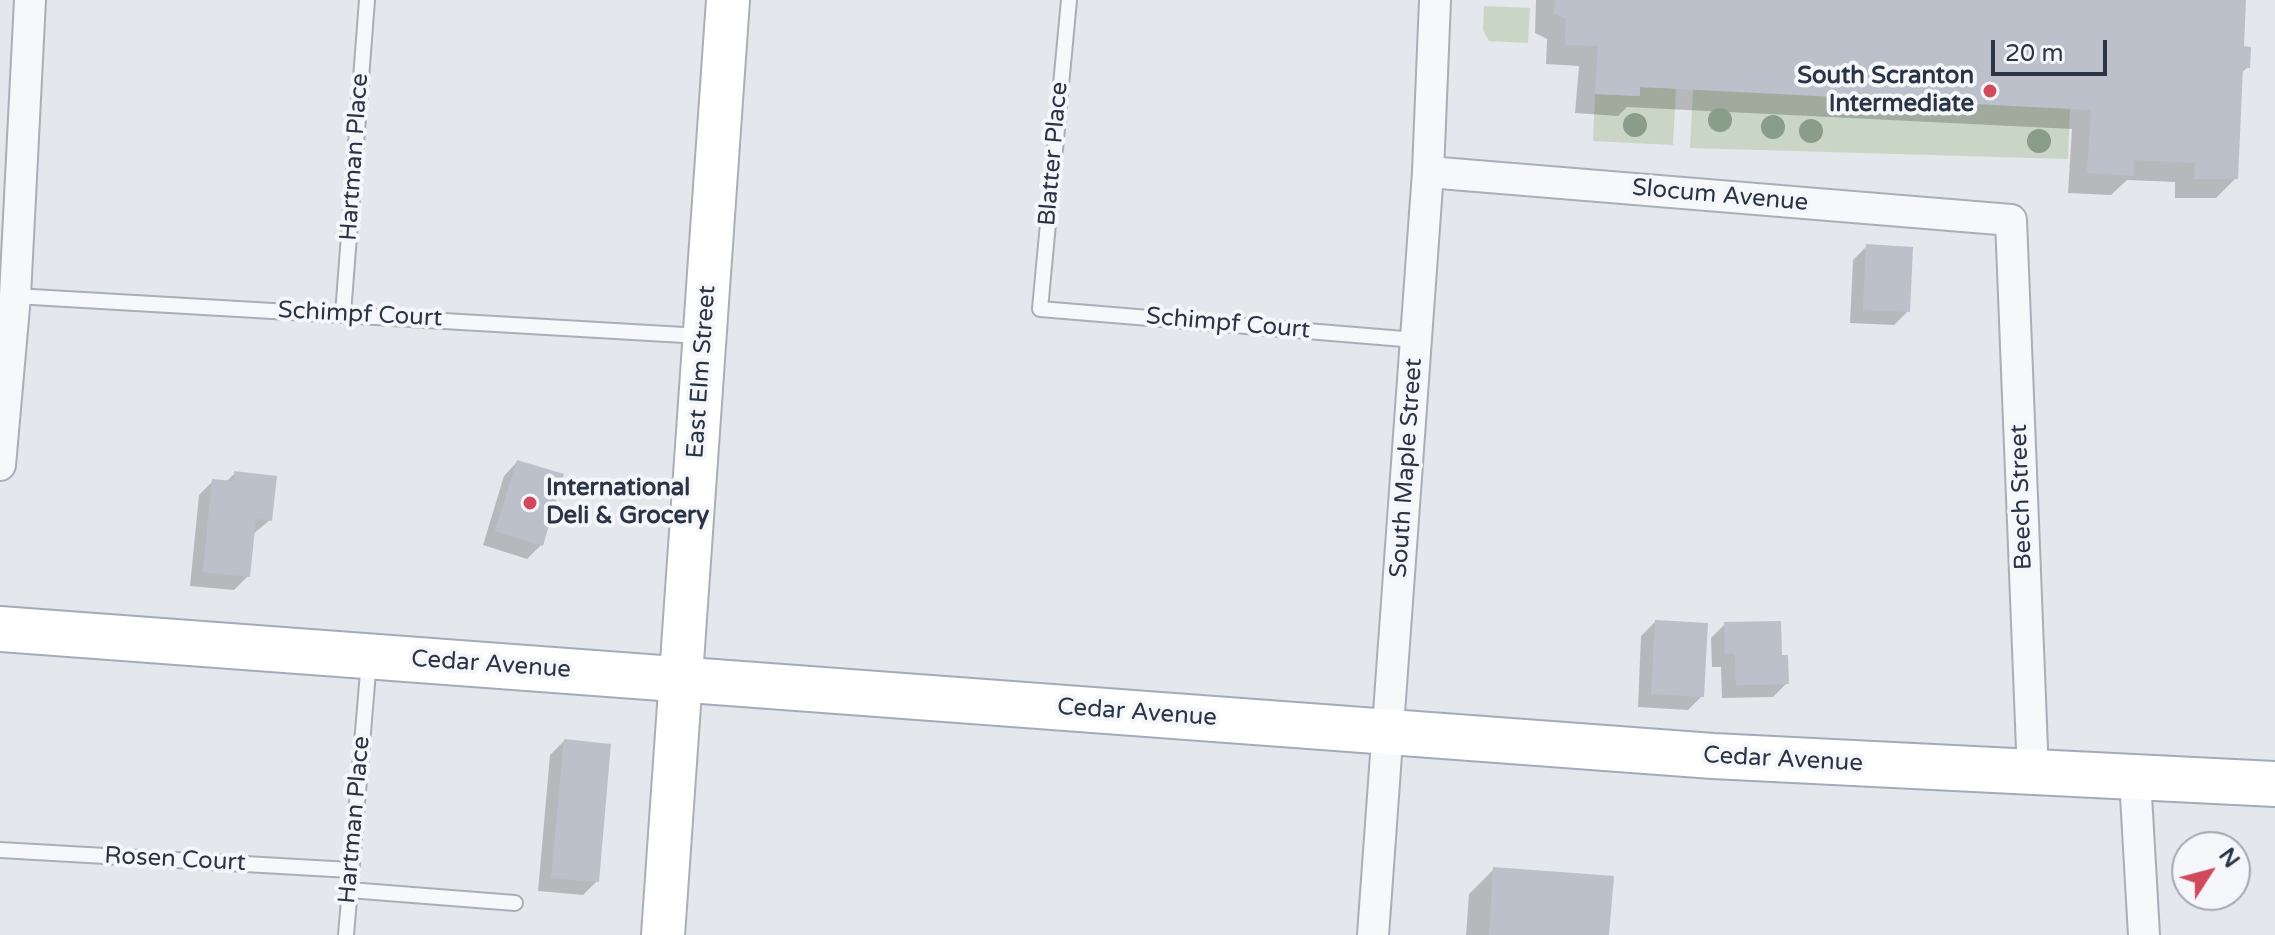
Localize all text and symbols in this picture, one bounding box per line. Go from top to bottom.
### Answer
scale bar [1995,24,2111,74]
text: 20 m [2005,39,2063,68]
place label: South Scranton Intermediate [1797,63,1974,119]
street label: Hartman Place [335,72,375,242]
street label: Blatter Place [1033,81,1075,227]
marker: South Scranton Intermediate [1981,82,1999,100]
street label: Slocum Avenue [1631,174,1809,218]
street label: East Elm Street [682,284,722,460]
street label: Schimpf Court [277,296,443,334]
street label: Schimpf Court [1145,302,1311,346]
street label: South Maple Street [1385,357,1429,579]
street label: Beech Street [2005,424,2039,570]
place label: International Deli & Grocery [546,475,709,531]
marker: International Deli & Grocery [521,494,539,512]
street label: Cedar Avenue [410,645,572,685]
street label: Cedar Avenue [1056,693,1218,733]
street label: Hartman Place [333,735,377,905]
street label: Cedar Avenue [1702,741,1864,779]
north arrow [2171,831,2251,911]
street label: Rosen Court [104,842,246,878]
text: N [2213,843,2245,873]

